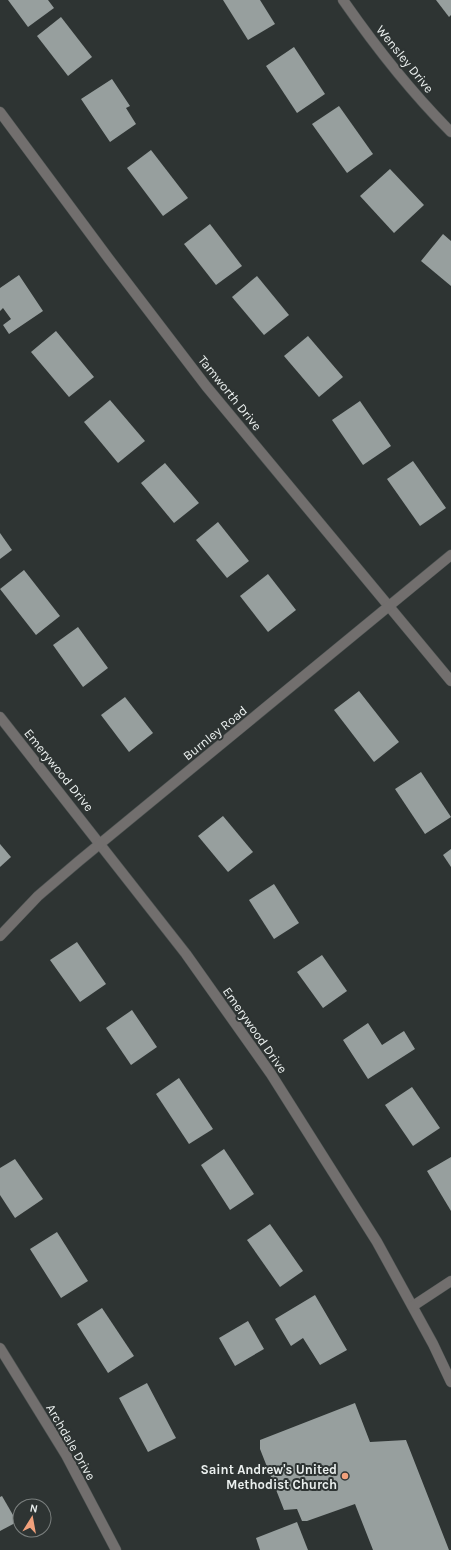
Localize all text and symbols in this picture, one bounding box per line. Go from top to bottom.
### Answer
street label: Wensley Drive [373,22,437,96]
street label: Tamworth Drive [195,352,265,434]
street label: Burnley Road [180,703,250,763]
street label: Emerywood Drive [21,726,97,814]
street label: Emerywood Drive [220,984,290,1076]
street label: Archdale Drive [43,1401,99,1483]
place label: Saint Andrew's United Methodist Church [200,1462,337,1492]
marker: Saint Andrew's United Methodist Church [340,1471,350,1481]
north arrow [12,1498,52,1538]
text: N [29,1502,39,1516]

